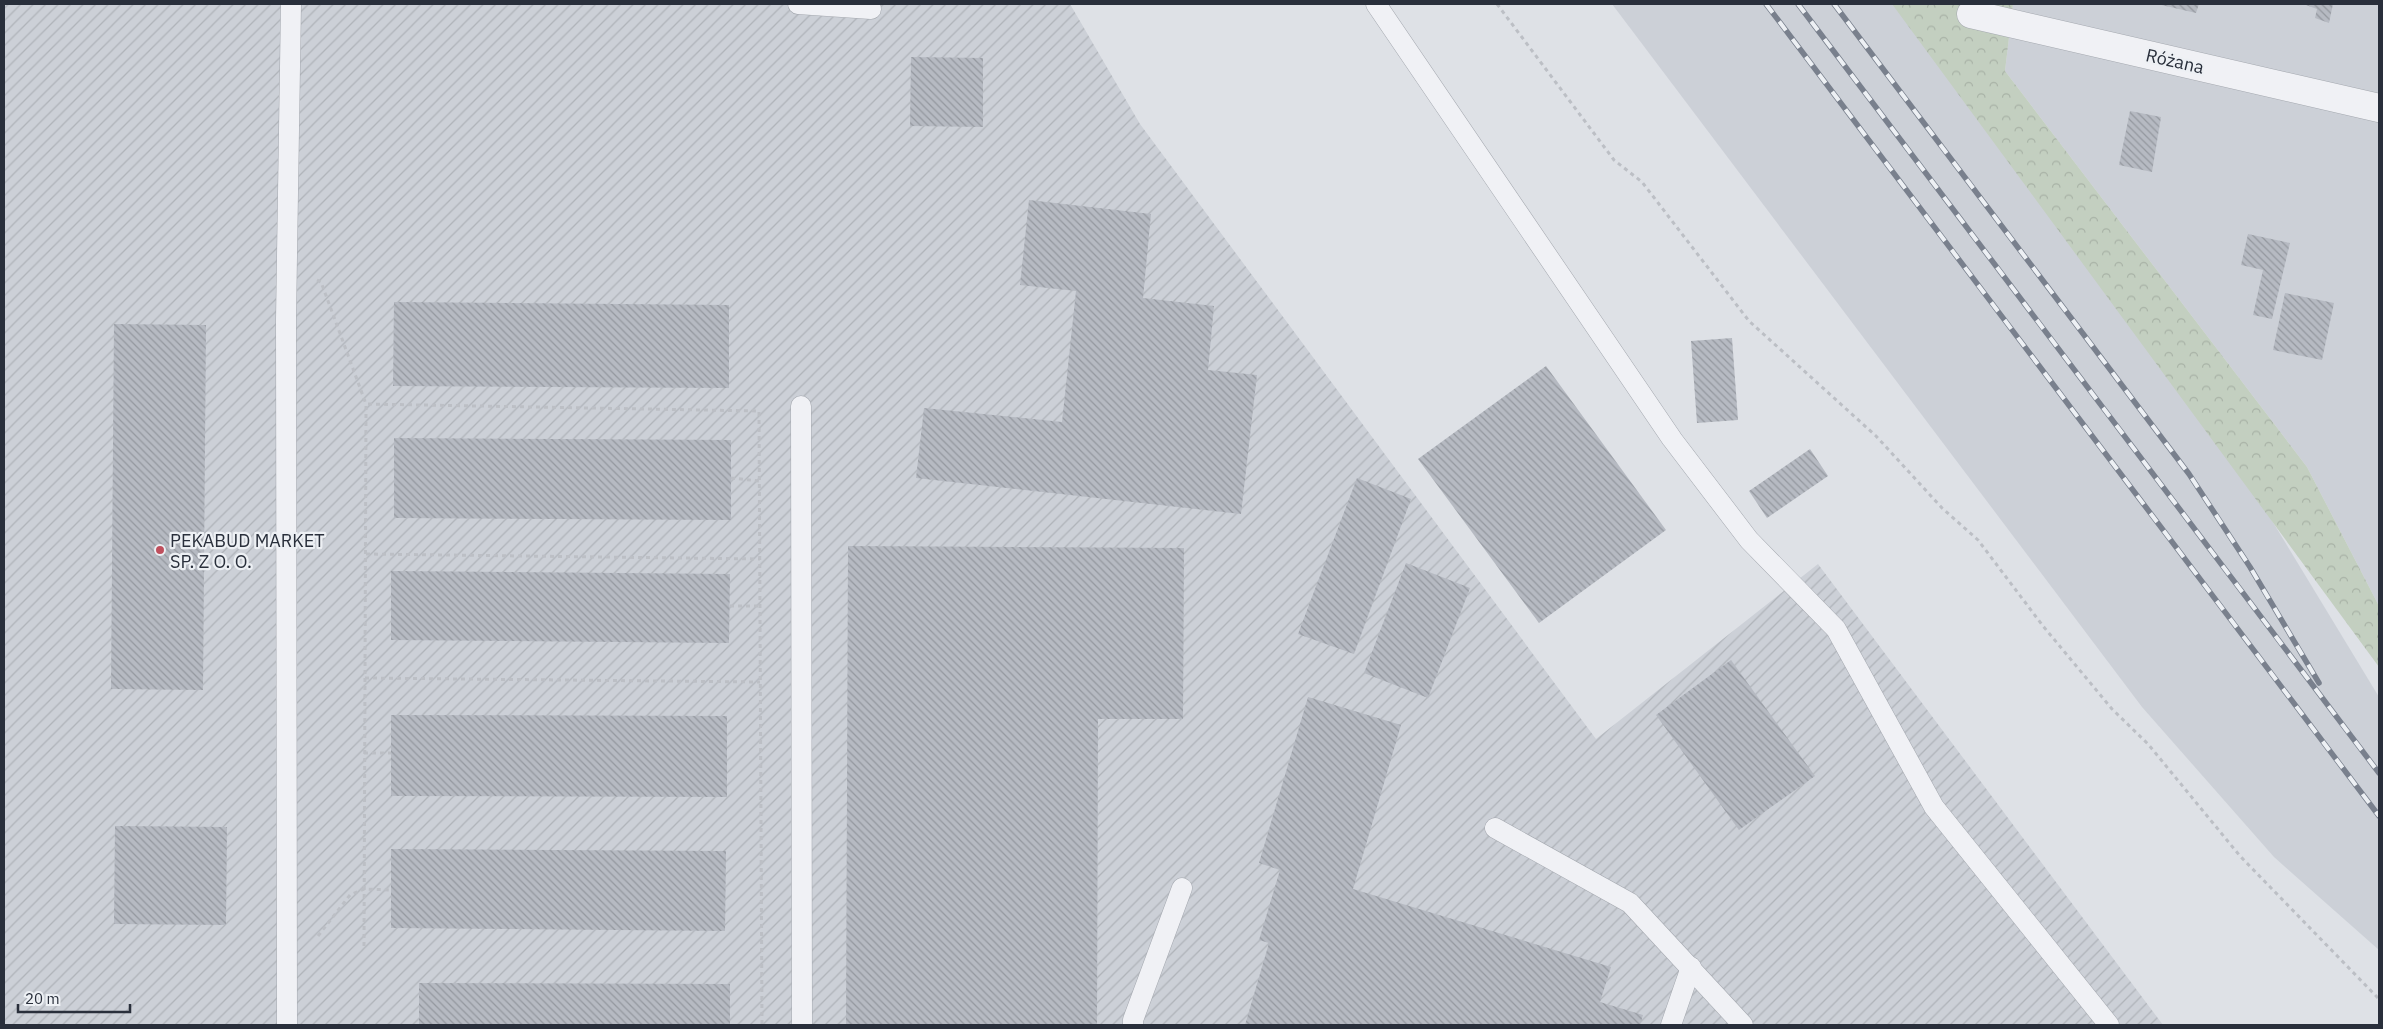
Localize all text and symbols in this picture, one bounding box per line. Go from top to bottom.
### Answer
street label: Różana [2144,43,2207,79]
place label: PEKABUD MARKET SP. Z O. O. [170,529,325,573]
marker: PEKABUD MARKET SP. Z O. O. [154,544,166,556]
scale bar [18,982,130,1014]
text: 20 m [25,989,60,1008]

